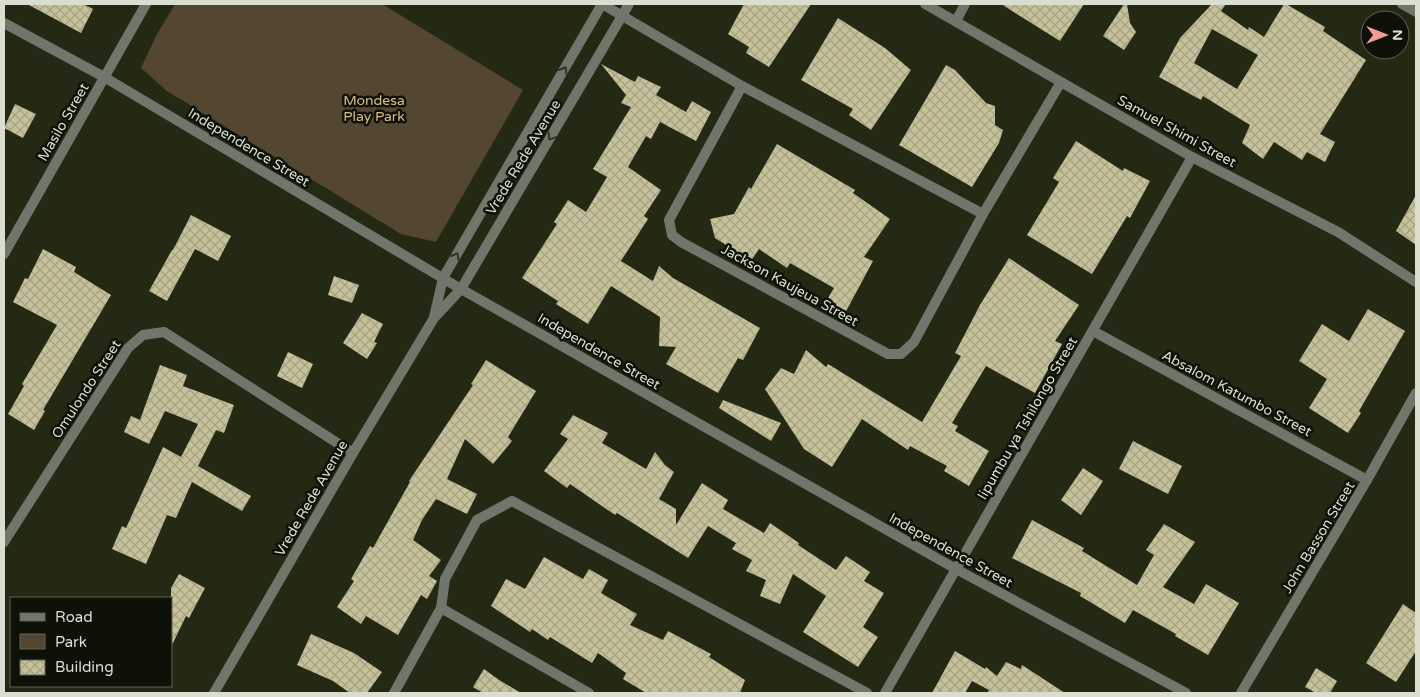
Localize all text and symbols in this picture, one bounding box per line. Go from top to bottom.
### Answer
north arrow [1360,10,1410,60]
text: N [1389,29,1406,41]
one-way arrow [557,67,567,76]
street label: Masilo Street [34,80,93,164]
park label: Mondesa Play Park [343,92,405,125]
street label: Samuel Shimi Street [1114,92,1240,172]
street label: Vrede Rede Avenue [482,97,564,218]
street label: Independence Street [185,104,313,191]
one-way arrow [548,131,558,140]
street label: Jackson Kaujeua Street [718,241,862,331]
one-way arrow [449,253,459,262]
street label: Independence Street [534,309,664,394]
street label: Iipumbu ya Tshilongo Street [974,333,1081,503]
street label: Omulondo Street [48,336,125,442]
street label: Absalom Katumbo Street [1159,347,1315,440]
street label: Vrede Rede Avenue [271,437,352,559]
street label: John Basson Street [1278,478,1359,596]
street label: Independence Street [886,509,1016,592]
legend [10,597,172,687]
text: Road [55,608,93,626]
text: Park [55,633,87,651]
text: Building [55,658,114,676]

